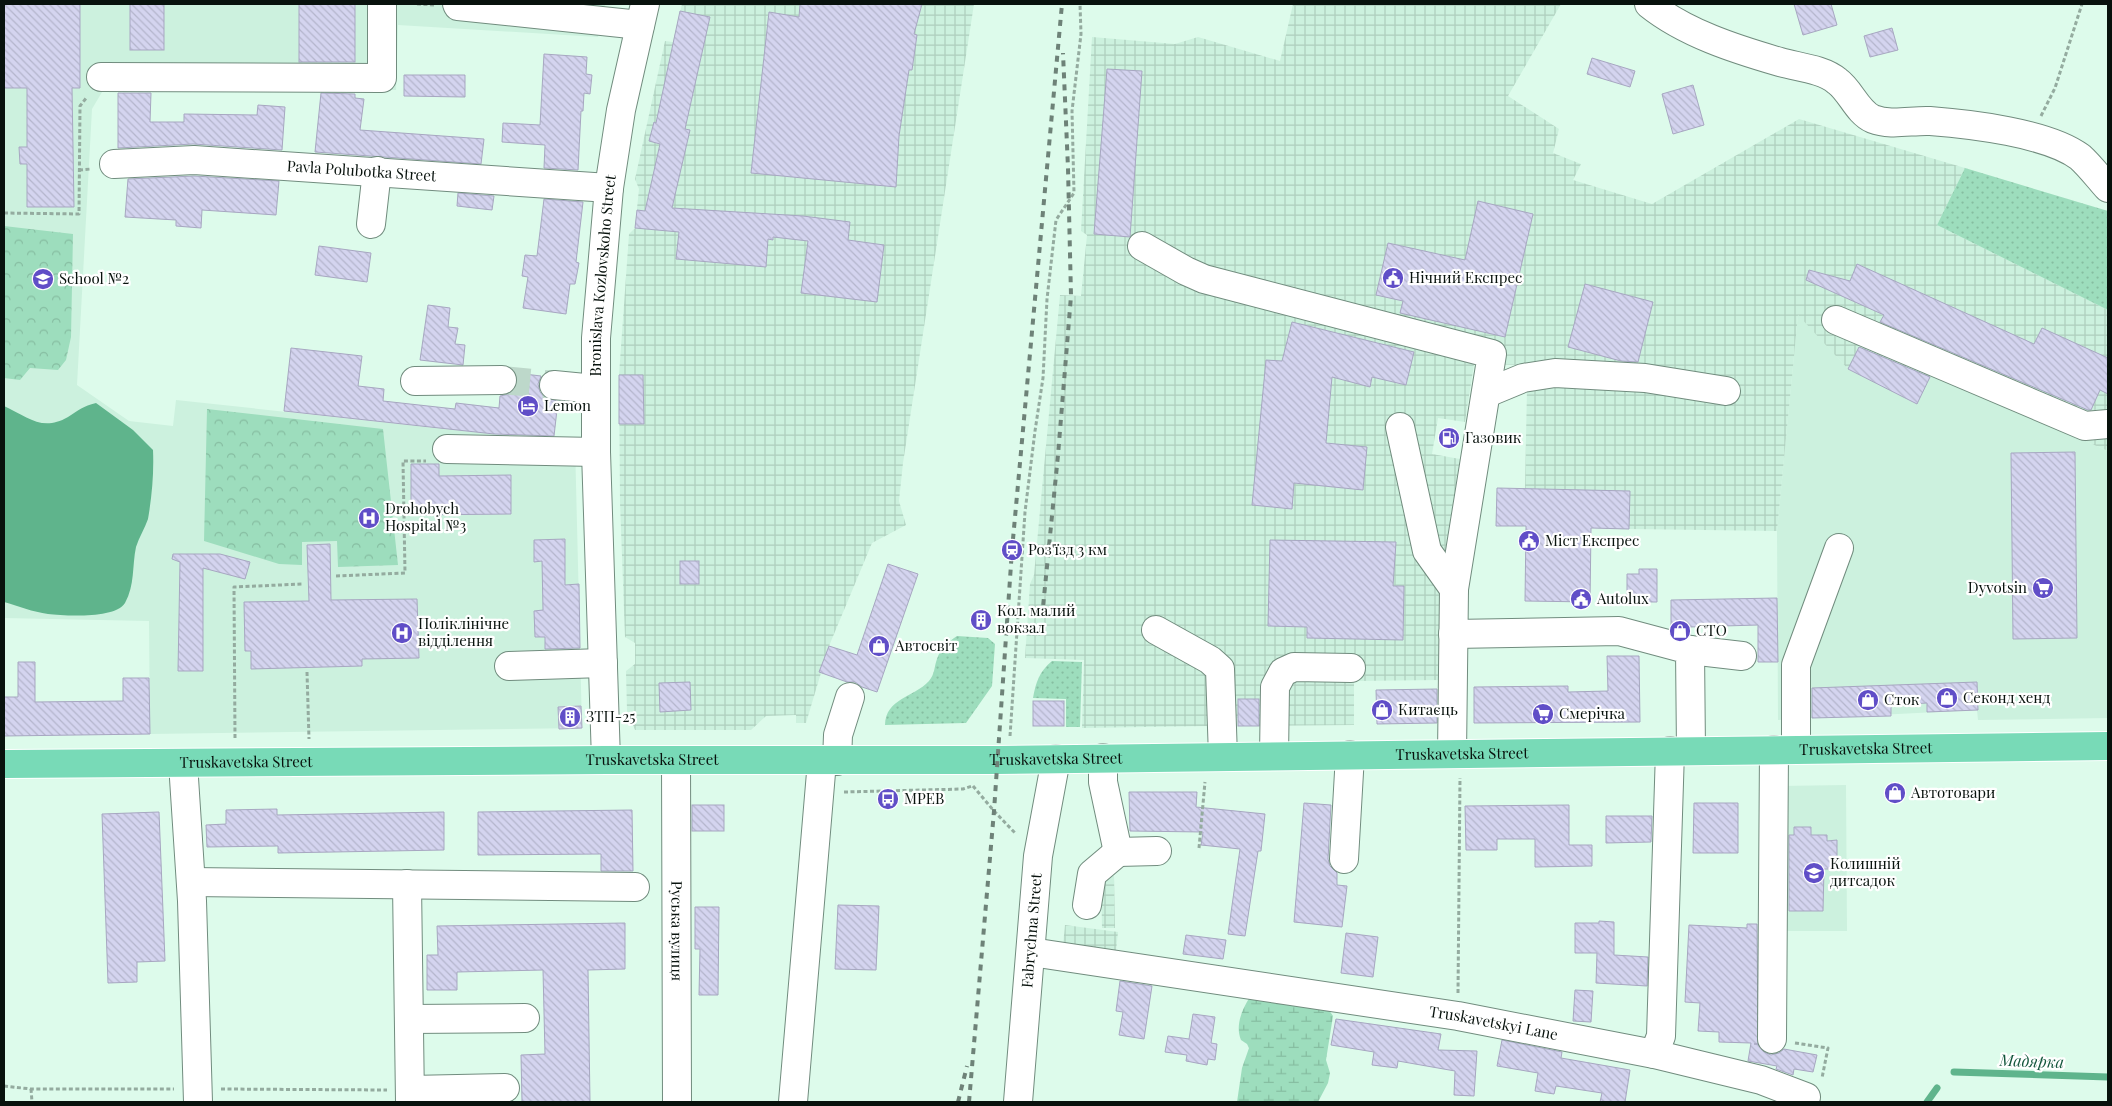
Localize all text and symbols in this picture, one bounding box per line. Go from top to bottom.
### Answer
street label: Pavla Polubotka Street [286,155,438,185]
street label: Bronislava Kozlovskoho Street [585,172,620,376]
public building icon: Нічний Експрес [1381,266,1405,290]
school or university icon: School №2 [31,267,55,291]
place label: Нічний Експрес [1409,267,1522,287]
place label: School №2 [59,268,129,288]
hotel icon: Lemon [516,394,540,418]
place label: Lemon [544,395,591,415]
fuel station icon: Газовик [1437,426,1461,450]
place label: Газовик [1465,427,1522,447]
place label: Drohobych Hospital №3 [385,498,466,535]
hospital icon: Drohobych Hospital №3 [357,506,381,530]
public building icon: Міст Експрес [1517,529,1541,553]
place label: Міст Експрес [1545,530,1639,550]
station icon: Роз'їзд 3 км [1000,538,1024,562]
place label: Роз'їзд 3 км [1028,539,1108,559]
supermarket icon: Dyvotsin [2031,576,2055,600]
place label: Dyvotsin [1968,577,2027,597]
public building icon: Autolux [1569,587,1593,611]
place label: Autolux [1596,588,1649,608]
place label: Кол. малий вокзал [997,600,1075,637]
building icon: Кол. малий вокзал [969,608,993,632]
place label: Поліклінічне відділення [418,613,509,650]
shop icon: СТО [1668,619,1692,643]
place label: СТО [1696,620,1727,640]
hospital icon: Поліклінічне відділення [390,621,414,645]
shop icon: Автосвіт [867,634,891,658]
place label: Автосвіт [894,635,957,655]
shop icon: Секонд хенд [1935,686,1959,710]
place label: Секонд хенд [1963,687,2051,707]
shop icon: Сток [1856,688,1880,712]
place label: Сток [1884,689,1920,709]
shop icon: Китаєць [1370,698,1394,722]
place label: Китаєць [1398,699,1458,719]
supermarket icon: Смерічка [1531,702,1555,726]
place label: Смерічка [1559,703,1626,723]
building icon: ЗТП-25 [558,705,582,729]
place label: ЗТП-25 [586,706,636,726]
street label: Truskavetska Street [1799,737,1933,759]
street label: Truskavetska Street [1395,742,1529,764]
street label: Truskavetska Street [989,747,1123,769]
street label: Truskavetska Street [585,749,719,769]
street label: Truskavetska Street [179,751,313,772]
shop icon: Автотовари [1883,781,1907,805]
place label: Автотовари [1910,782,1995,802]
bus stop icon: МРЕВ [876,787,900,811]
place label: МРЕВ [904,788,944,808]
place label: Колишній дитсадок [1830,853,1901,890]
school or university icon: Колишній дитсадок [1802,861,1826,885]
street label: Fabrychna Street [1016,872,1046,989]
street label: Руська вулиця [667,881,688,981]
street label: Truskavetskyi Lane [1428,1001,1560,1044]
water label: Мадярка [1998,1049,2065,1072]

